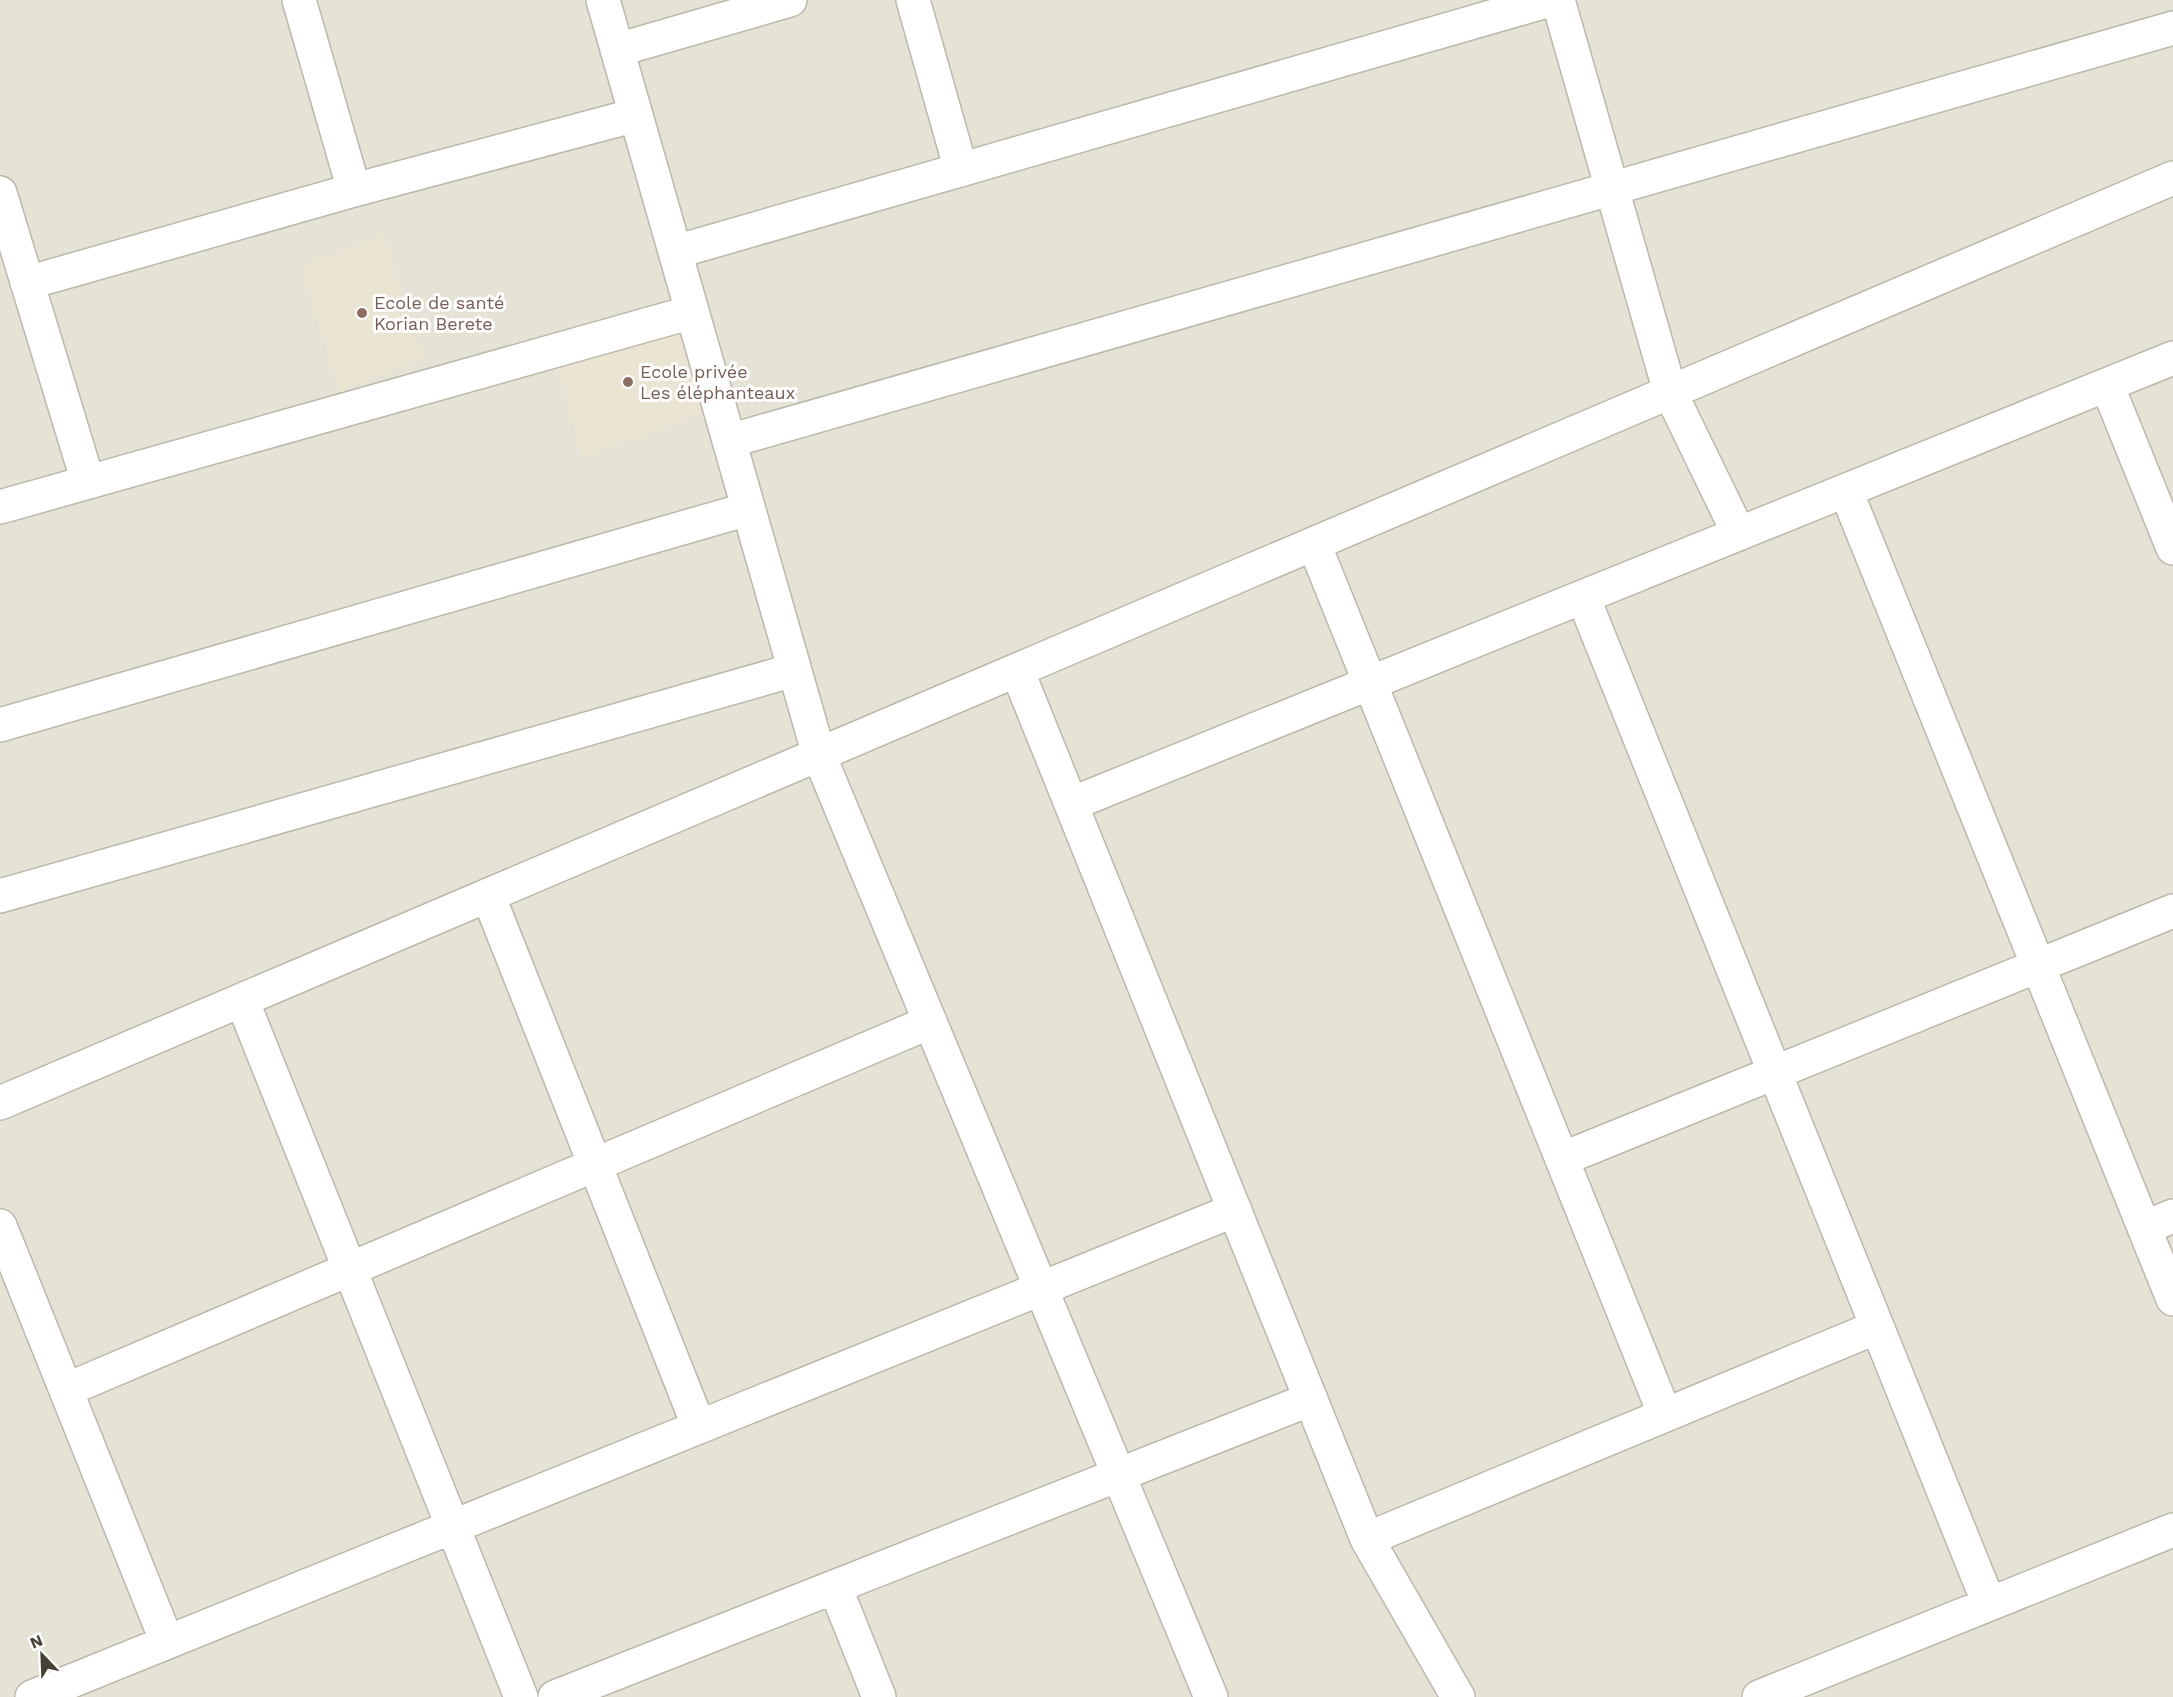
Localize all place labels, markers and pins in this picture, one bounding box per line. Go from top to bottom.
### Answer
place label: Ecole de santé Korian Berete [374,292,504,334]
marker: Ecole de santé Korian Berete [355,306,369,320]
place label: Ecole privée Les éléphanteaux [640,361,795,403]
marker: Ecole privée Les éléphanteaux [621,375,635,389]

